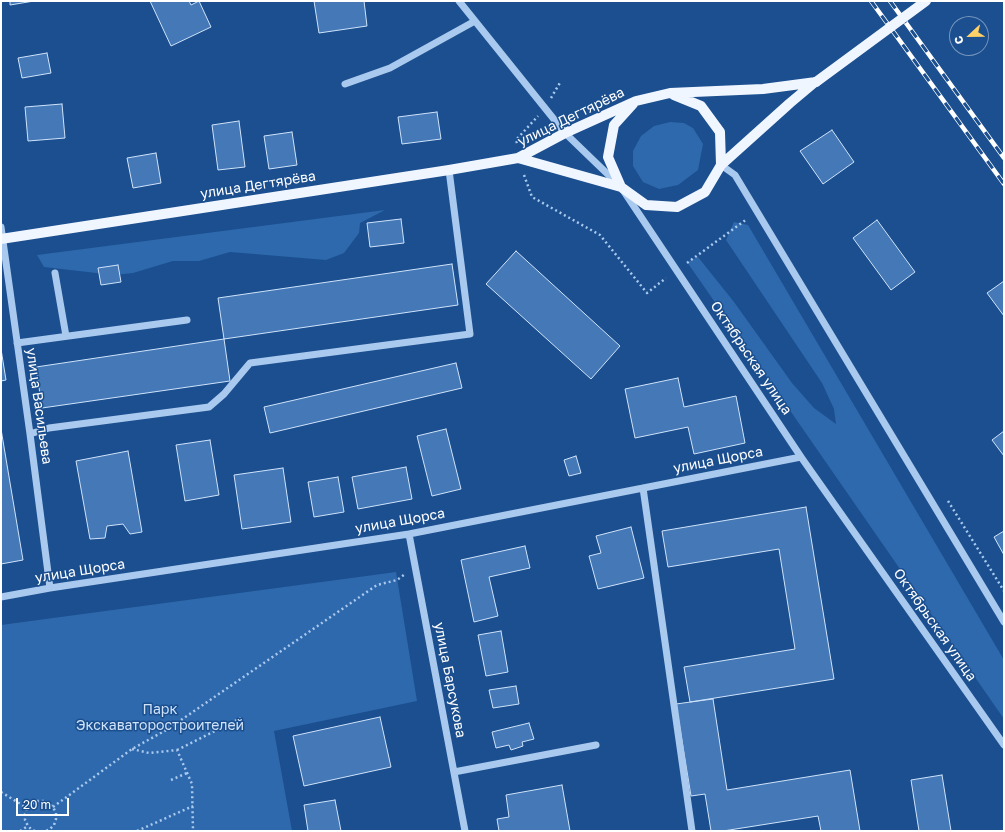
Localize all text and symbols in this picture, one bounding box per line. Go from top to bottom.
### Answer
north arrow [949,16,989,56]
text: С [951,34,966,46]
street label: улица Дегтярёва [515,84,627,150]
street label: улица Дегтярёва [199,168,317,202]
street label: Октябрьская улица [707,298,795,418]
street label: улица Васильева [22,347,56,465]
street label: улица Щорса [672,443,764,477]
street label: улица Щорса [354,505,446,537]
street label: улица Щорса [34,556,126,586]
street label: Октябрьская улица [890,566,980,684]
street label: улица Барсукова [431,621,469,739]
park label: Парк Экскаваторостроителей [76,702,244,734]
scale bar [18,790,71,816]
text: 20 m [23,797,51,812]

